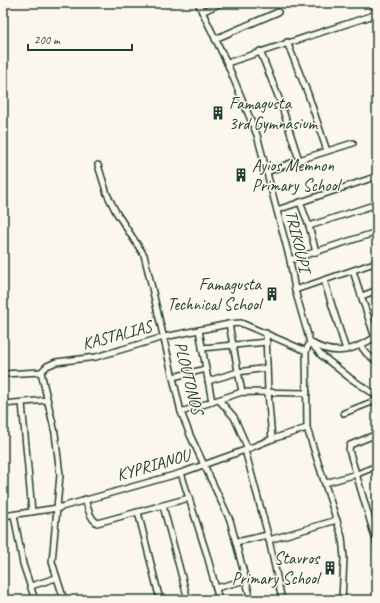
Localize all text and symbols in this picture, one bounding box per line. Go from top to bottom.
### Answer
scale bar [28,26,132,52]
text: 200 m [34,32,61,48]
place label: Famagusta 3rd Gymnasium [229,93,319,134]
building icon: Famagusta 3rd Gymnasium [210,105,226,121]
place label: Ayios Memnon Primary School [252,155,342,196]
building icon: Ayios Memnon Primary School [233,167,249,183]
street label: TRIKOUPI [281,208,316,278]
place label: Famagusta Technical School [167,274,264,315]
building icon: Famagusta Technical School [264,286,280,302]
street label: KASTALIAS [80,315,157,354]
street label: PLOUTONOS [170,339,209,419]
street label: KYPRIANOU [114,444,196,485]
place label: Stavros Primary School [232,548,322,589]
building icon: Stavros Primary School [322,560,338,576]

